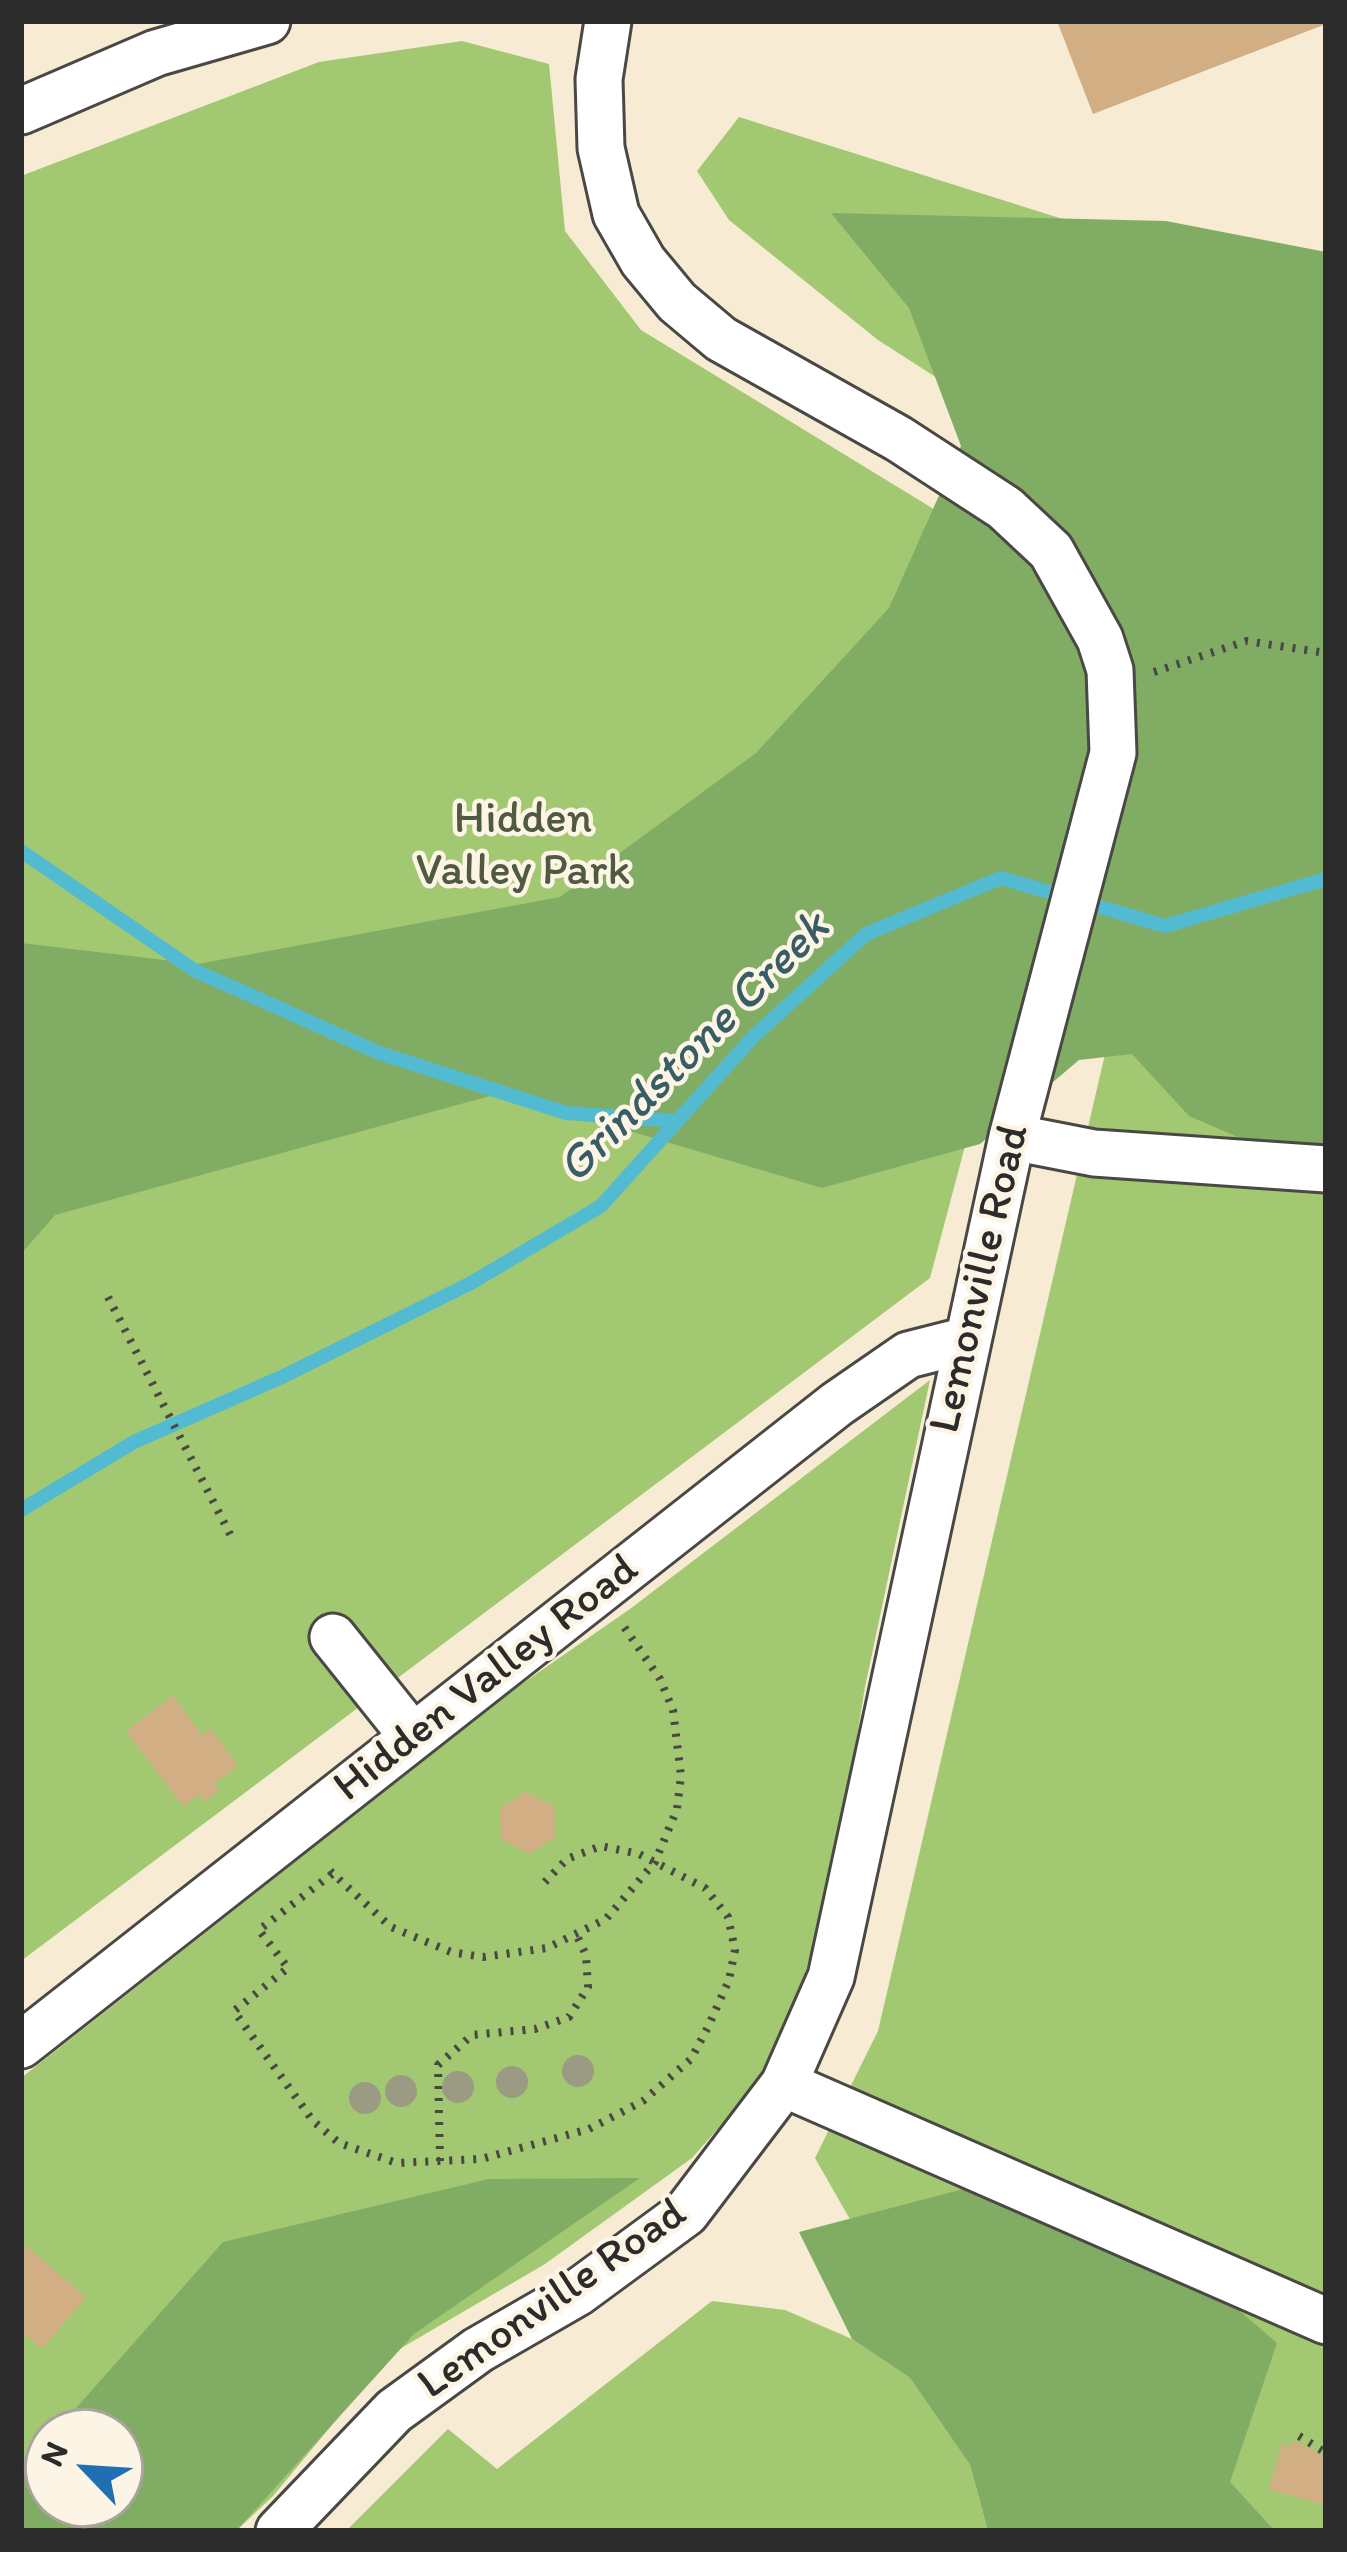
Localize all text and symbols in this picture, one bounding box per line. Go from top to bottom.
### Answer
park label: Hidden Valley Park [416,794,630,900]
water label: Grindstone Creek [547,901,843,1197]
street label: Lemonville Road [919,1119,1043,1439]
street label: Hidden Valley Road [324,1543,650,1815]
street label: Lemonville Road [408,2188,698,2412]
north arrow [24,2408,144,2528]
text: N [31,2436,76,2472]

